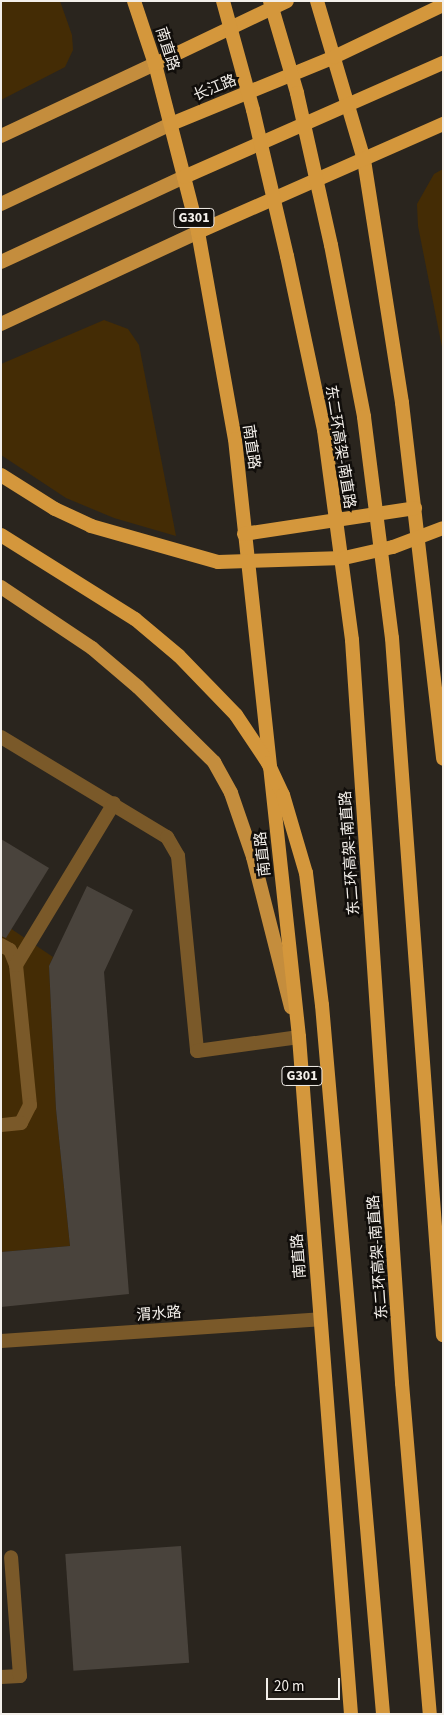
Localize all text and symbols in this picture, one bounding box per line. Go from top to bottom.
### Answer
street label: 南直路 [151,25,183,73]
street label: 长江路 [191,71,239,105]
road number: G301 [173,207,215,230]
street label: 东二环高架-南直路 [321,384,359,510]
street label: 南直路 [239,423,263,471]
street label: 东二环高架-南直路 [337,790,363,916]
street label: 南直路 [252,831,274,877]
road number: G301 [281,1064,323,1088]
street label: 东二环高架-南直路 [365,1194,391,1320]
street label: 南直路 [288,1233,310,1279]
street label: 渭水路 [136,1303,182,1325]
scale bar [269,1668,343,1700]
text: 20 m [274,1676,304,1697]

